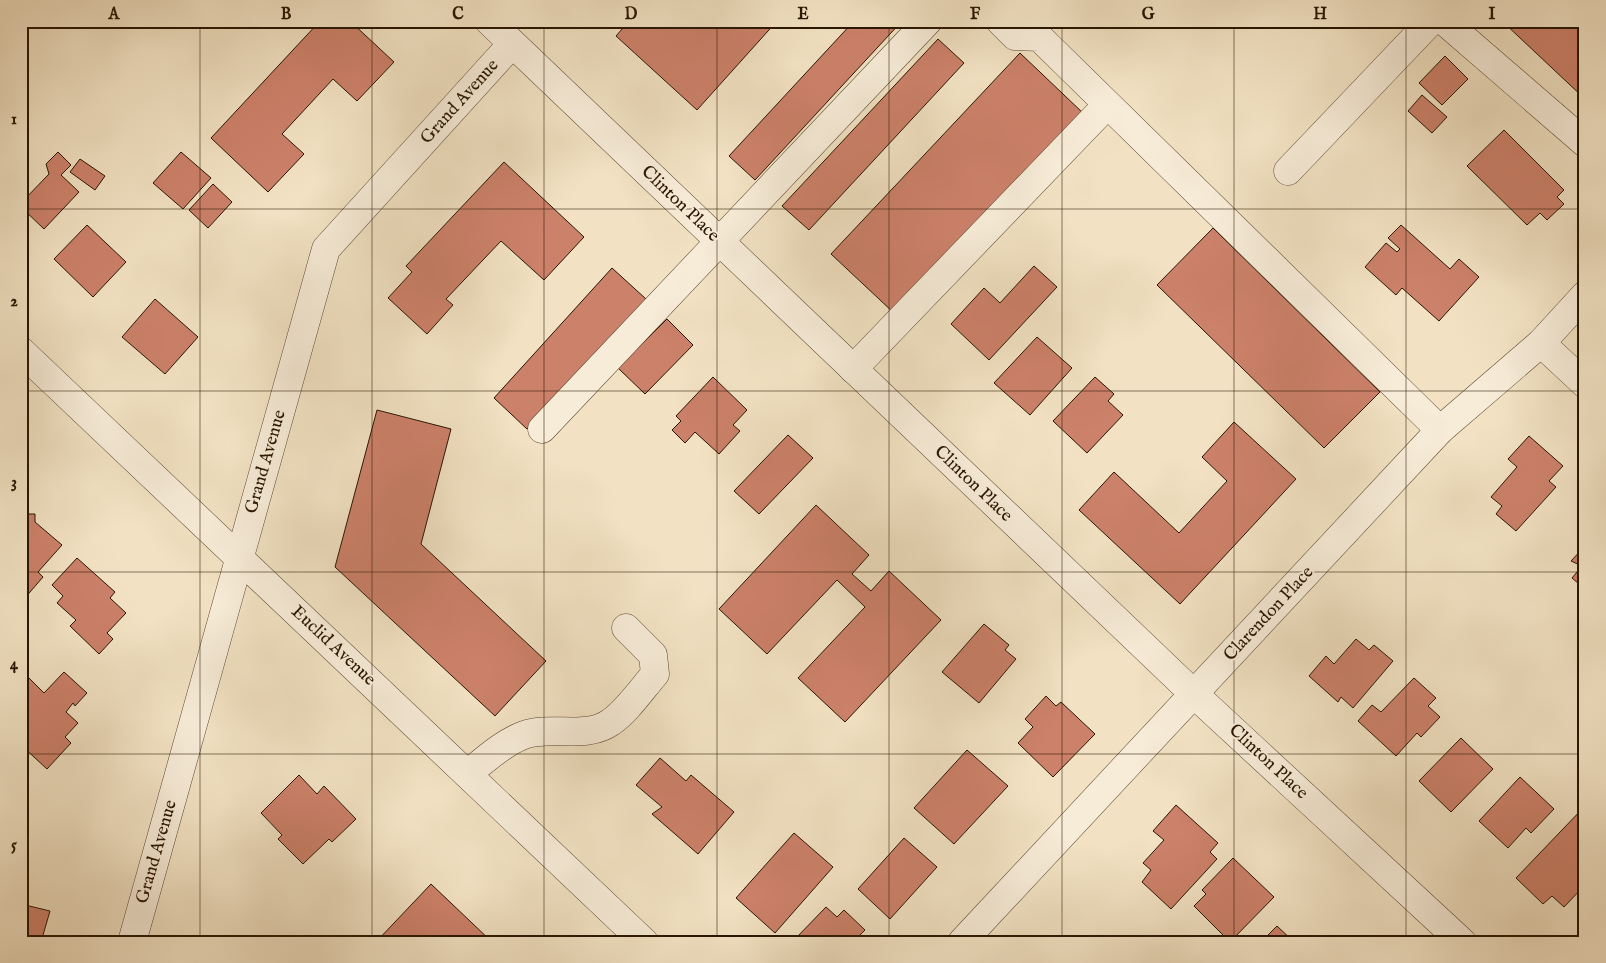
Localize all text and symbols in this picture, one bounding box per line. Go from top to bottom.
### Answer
text: A [108,5,121,25]
text: B [281,5,292,25]
text: C [452,5,464,25]
text: D [625,5,638,25]
text: E [797,5,809,25]
text: F [970,5,981,25]
text: G [1142,5,1155,25]
text: H [1313,5,1327,25]
text: I [1489,5,1496,25]
street label: Grand Avenue [416,55,504,149]
text: 1 [11,110,17,130]
street label: Clinton Place [636,161,724,247]
text: 2 [10,292,18,312]
street label: Grand Avenue [240,407,292,517]
street label: Clinton Place [929,441,1017,527]
text: 3 [11,473,17,493]
street label: Clarendon Place [1219,562,1319,666]
street label: Euclid Avenue [286,601,380,691]
text: 4 [10,655,19,675]
street label: Clinton Place [1223,719,1313,805]
street label: Grand Avenue [131,797,183,907]
text: 5 [11,836,17,856]

